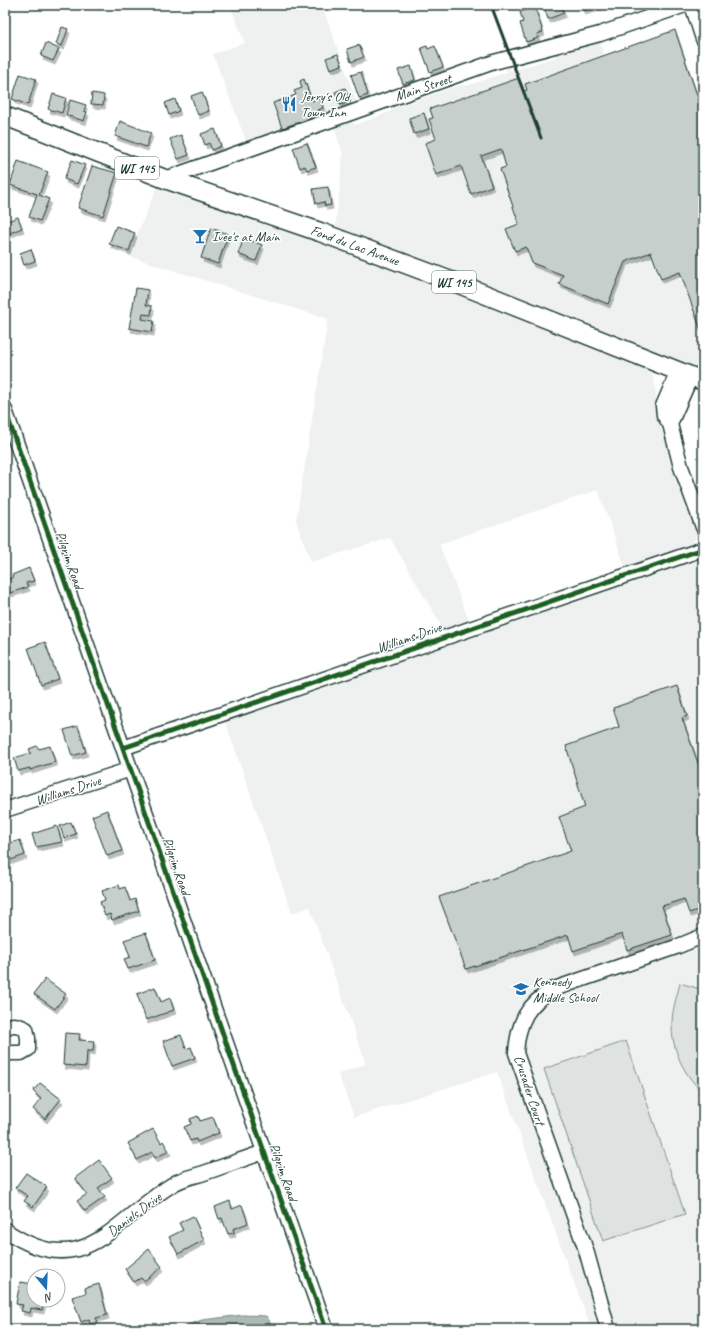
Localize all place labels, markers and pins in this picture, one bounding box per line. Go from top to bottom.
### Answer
place label: Jerry's Old Town Inn [300,88,352,121]
restaurant icon: Jerry's Old Town Inn [280,95,298,113]
bar icon: Ivee's at Main [191,227,209,245]
place label: Ivee's at Main [212,228,280,245]
place label: Kennedy Middle School [533,973,600,1006]
school or university icon: Kennedy Middle School [512,980,530,998]

